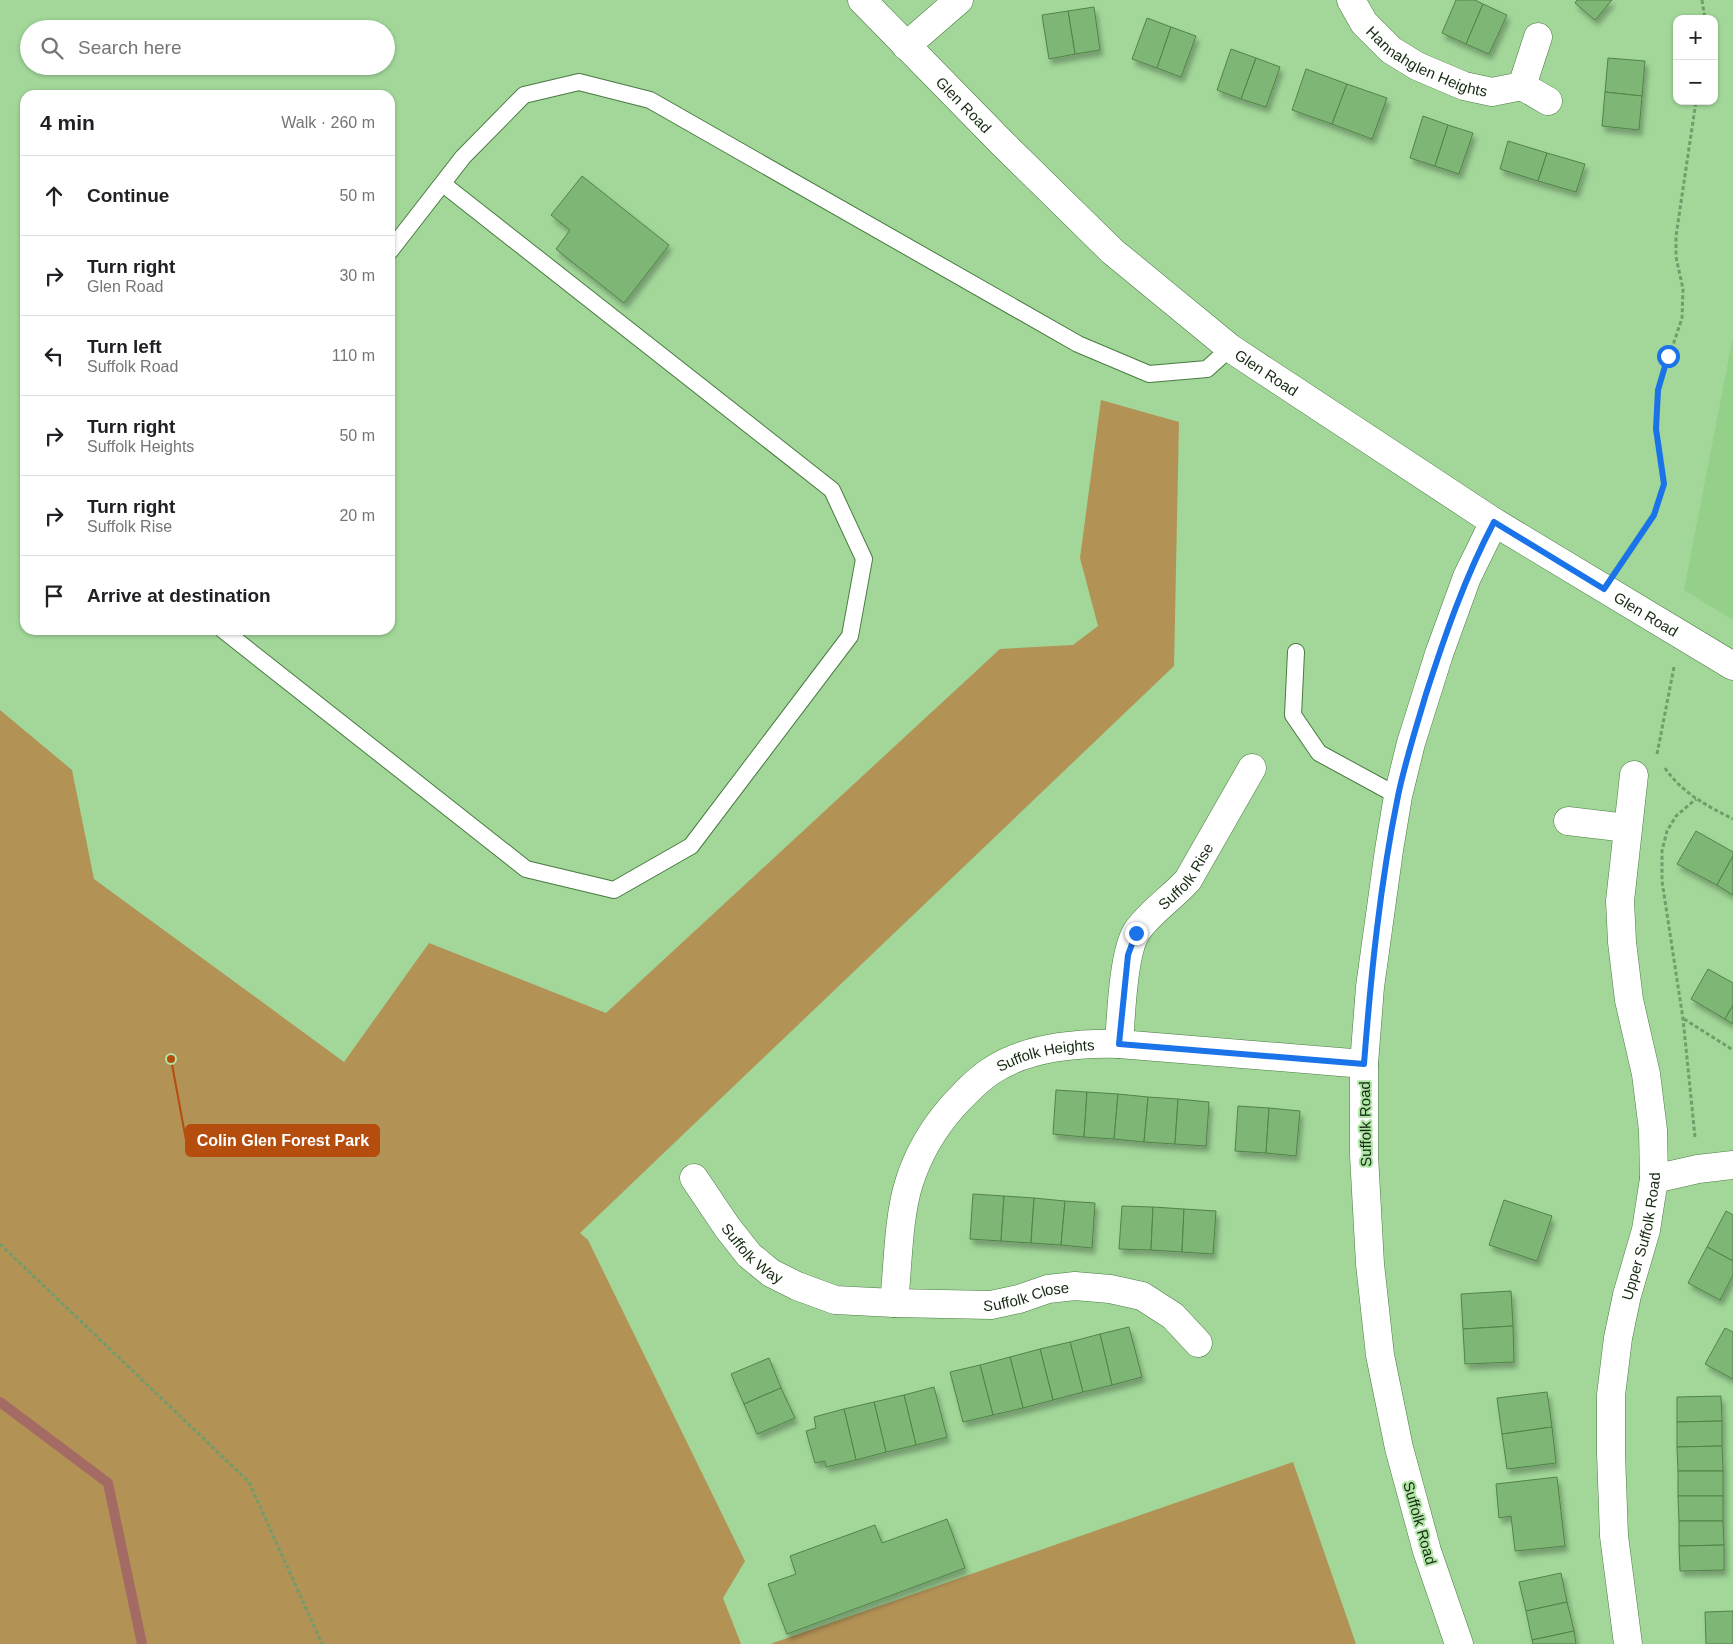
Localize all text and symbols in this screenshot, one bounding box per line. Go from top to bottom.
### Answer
map controls [1673,15,1718,105]
button: + [1673,15,1718,60]
search box [20,20,395,75]
street label: Hannahglen Heights [1363,22,1489,99]
icon: search [38,34,66,62]
text: Search here [78,37,182,58]
button: − [1673,60,1718,105]
street label: Glen Road [933,73,995,136]
text: 4 min [40,111,95,134]
text: Walk · 260 m [281,114,375,131]
icon: ahead [40,182,68,210]
text: Continue [87,185,169,206]
text: 50 m [339,187,375,204]
text: Turn right [87,256,175,277]
icon: right [40,262,68,290]
text: 30 m [339,267,375,284]
text: Glen Road [87,278,164,295]
text: Turn left [87,336,162,357]
icon: left [40,342,68,370]
street label: Glen Road [1232,345,1301,399]
route start [1657,345,1680,368]
text: 110 m [332,347,375,364]
text: Suffolk Road [87,358,178,375]
text: Turn right [87,416,175,437]
icon: right [40,422,68,450]
text: 50 m [339,427,375,444]
text: Suffolk Heights [87,438,194,455]
text: Turn right [87,496,175,517]
icon: right [40,502,68,530]
text: 20 m [339,507,375,524]
text: Suffolk Rise [87,518,172,535]
icon: arrive [40,582,68,610]
text: Arrive at destination [87,585,271,606]
street label: Glen Road [1611,588,1681,640]
street label: Suffolk Rise [1154,840,1216,913]
route end [1125,922,1148,945]
street label: Suffolk Heights [993,1036,1095,1075]
street label: Suffolk Road [1356,1081,1374,1167]
callout: Colin Glen Forest Park [186,1125,379,1156]
text: Colin Glen Forest Park [197,1132,369,1149]
street label: Upper Suffolk Road [1618,1172,1663,1302]
street label: Suffolk Way [719,1220,786,1286]
street label: Suffolk Close [983,1278,1070,1314]
street label: Suffolk Road [1400,1480,1440,1566]

